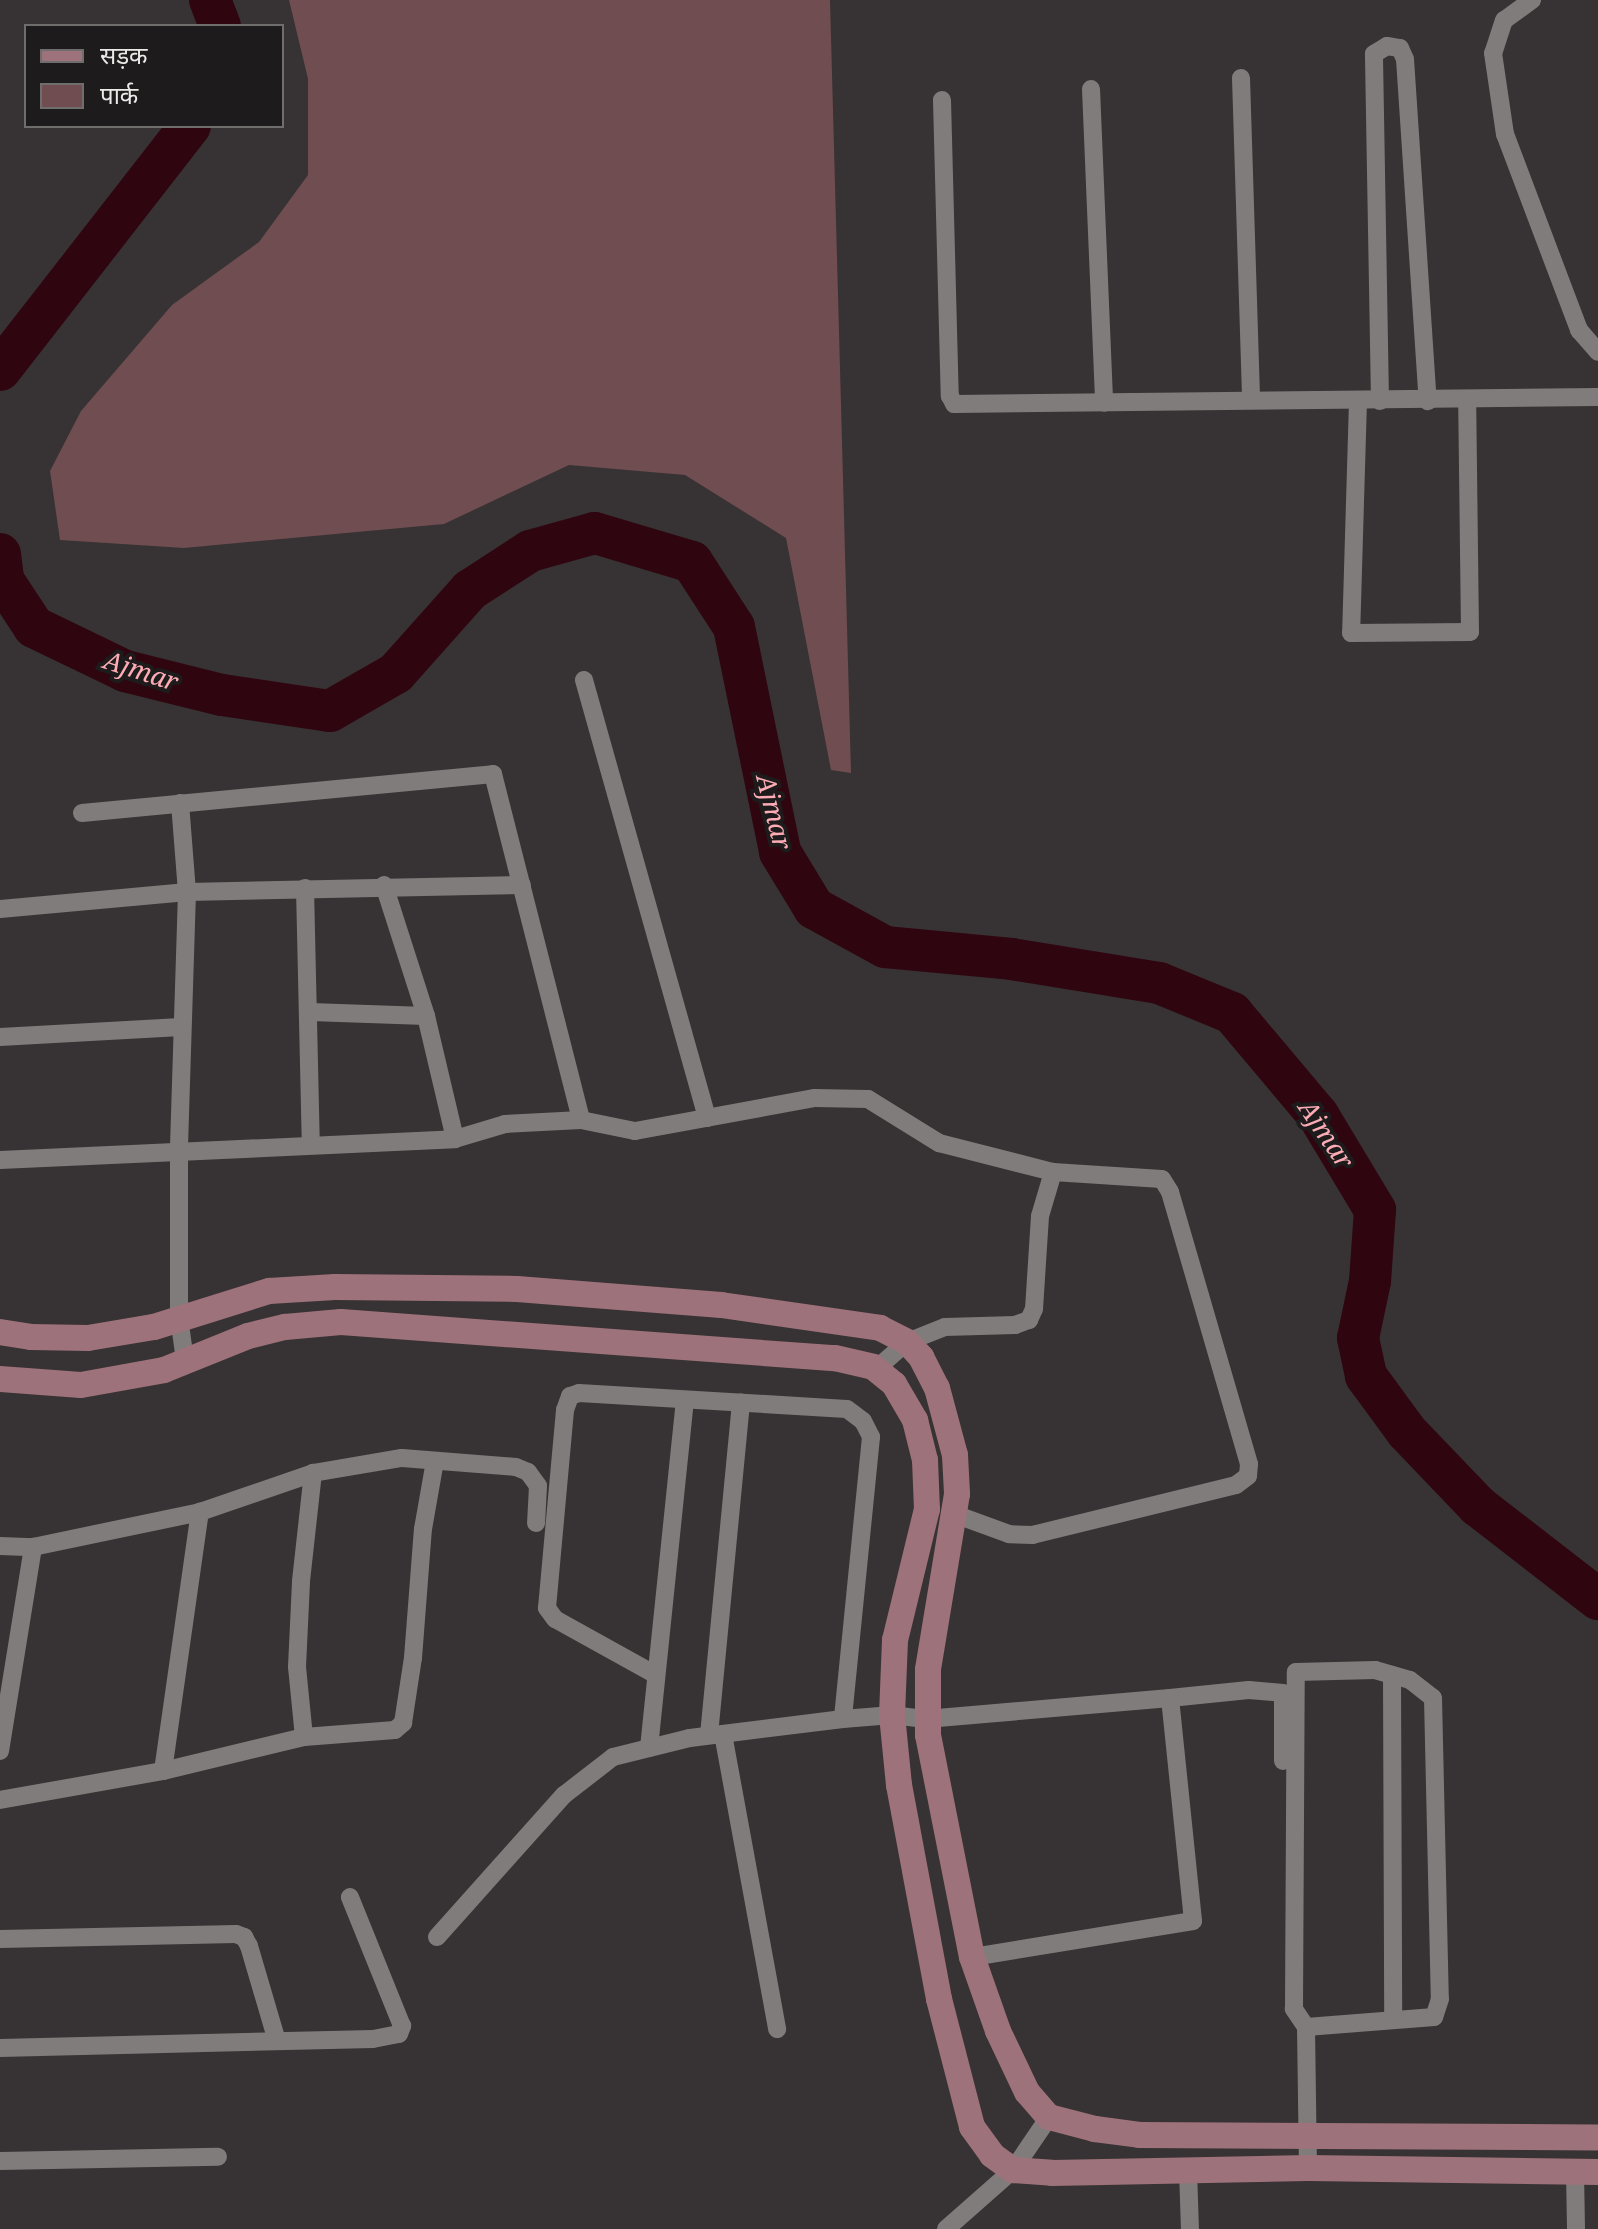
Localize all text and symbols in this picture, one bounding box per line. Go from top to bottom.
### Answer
legend [24,24,284,128]
text: सड़क [100,38,148,71]
text: पार्क [100,78,138,111]
water label: Ajmar [100,644,182,698]
water label: Ajmar [750,771,798,853]
water label: Ajmar [1292,1094,1360,1174]

